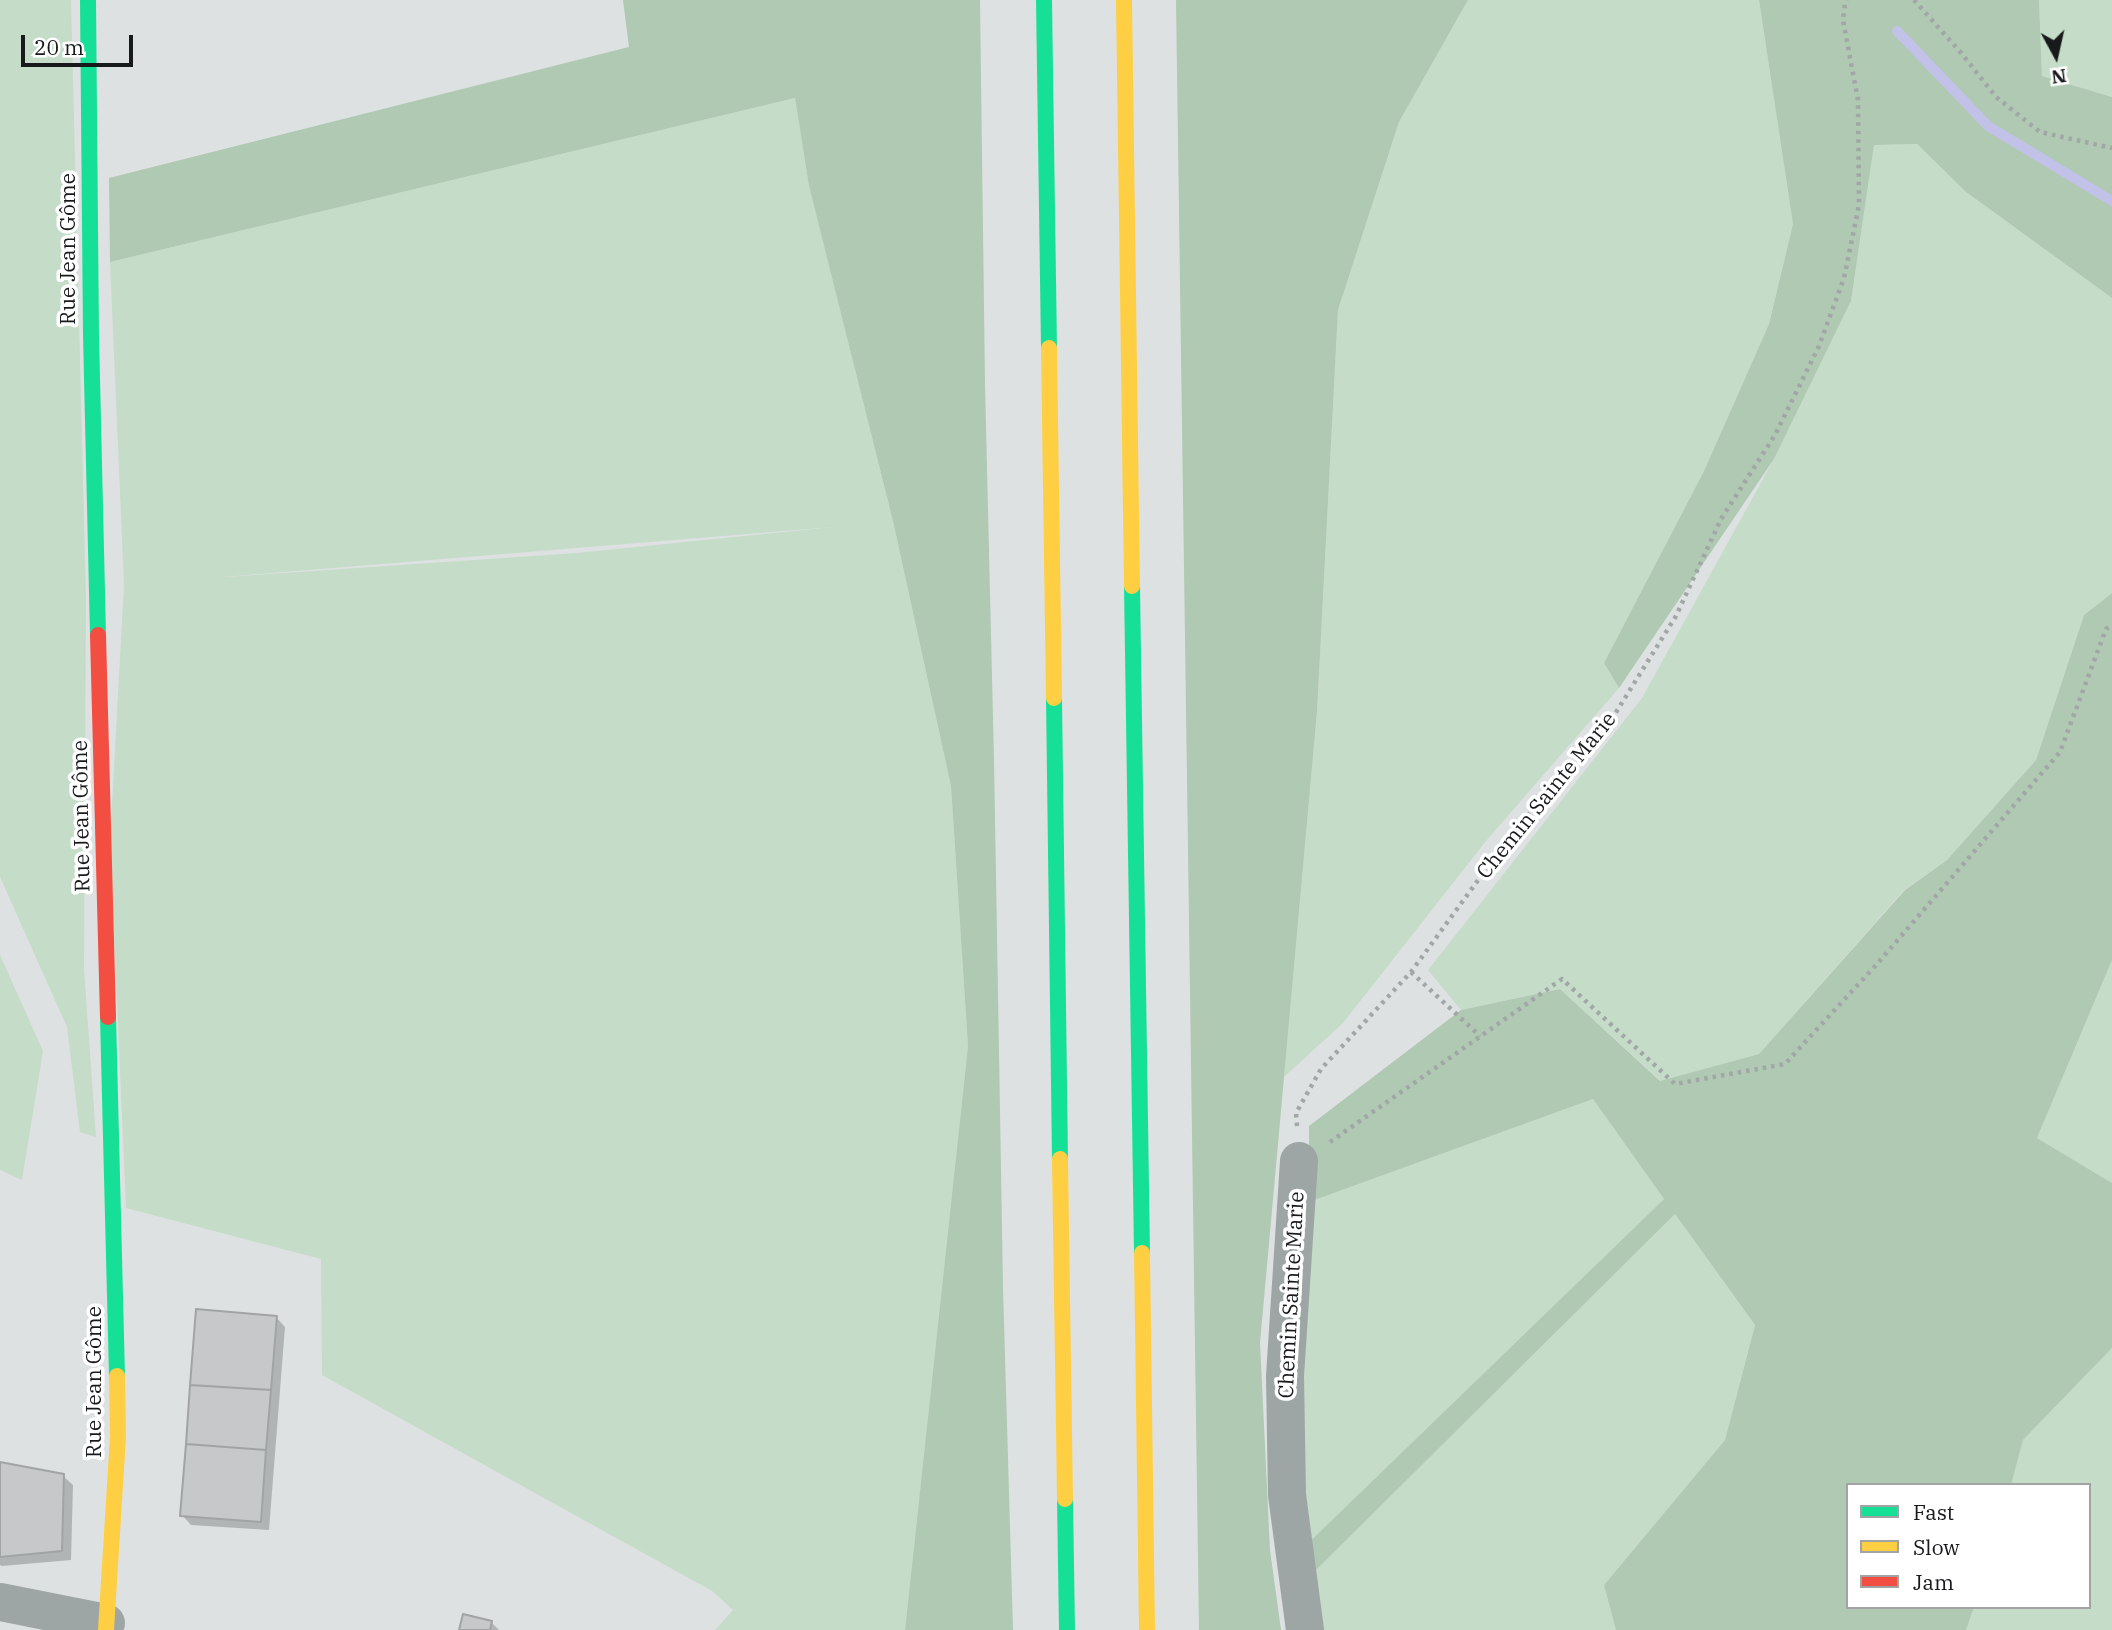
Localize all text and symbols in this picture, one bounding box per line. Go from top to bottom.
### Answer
scale bar [24,21,136,65]
north arrow [2021,21,2091,91]
text: 20 m [34,33,84,61]
text: N [2050,64,2068,90]
street label: Rue Jean Gôme [56,173,82,325]
street label: Chemin Sainte Marie [1472,708,1622,884]
street label: Rue Jean Gôme [68,740,96,892]
street label: Chemin Sainte Marie [1274,1191,1310,1399]
street label: Rue Jean Gôme [82,1306,108,1458]
legend [1846,1483,2091,1609]
text: Fast [1913,1498,1954,1526]
text: Slow [1913,1533,1960,1561]
text: Jam [1913,1568,1954,1596]

